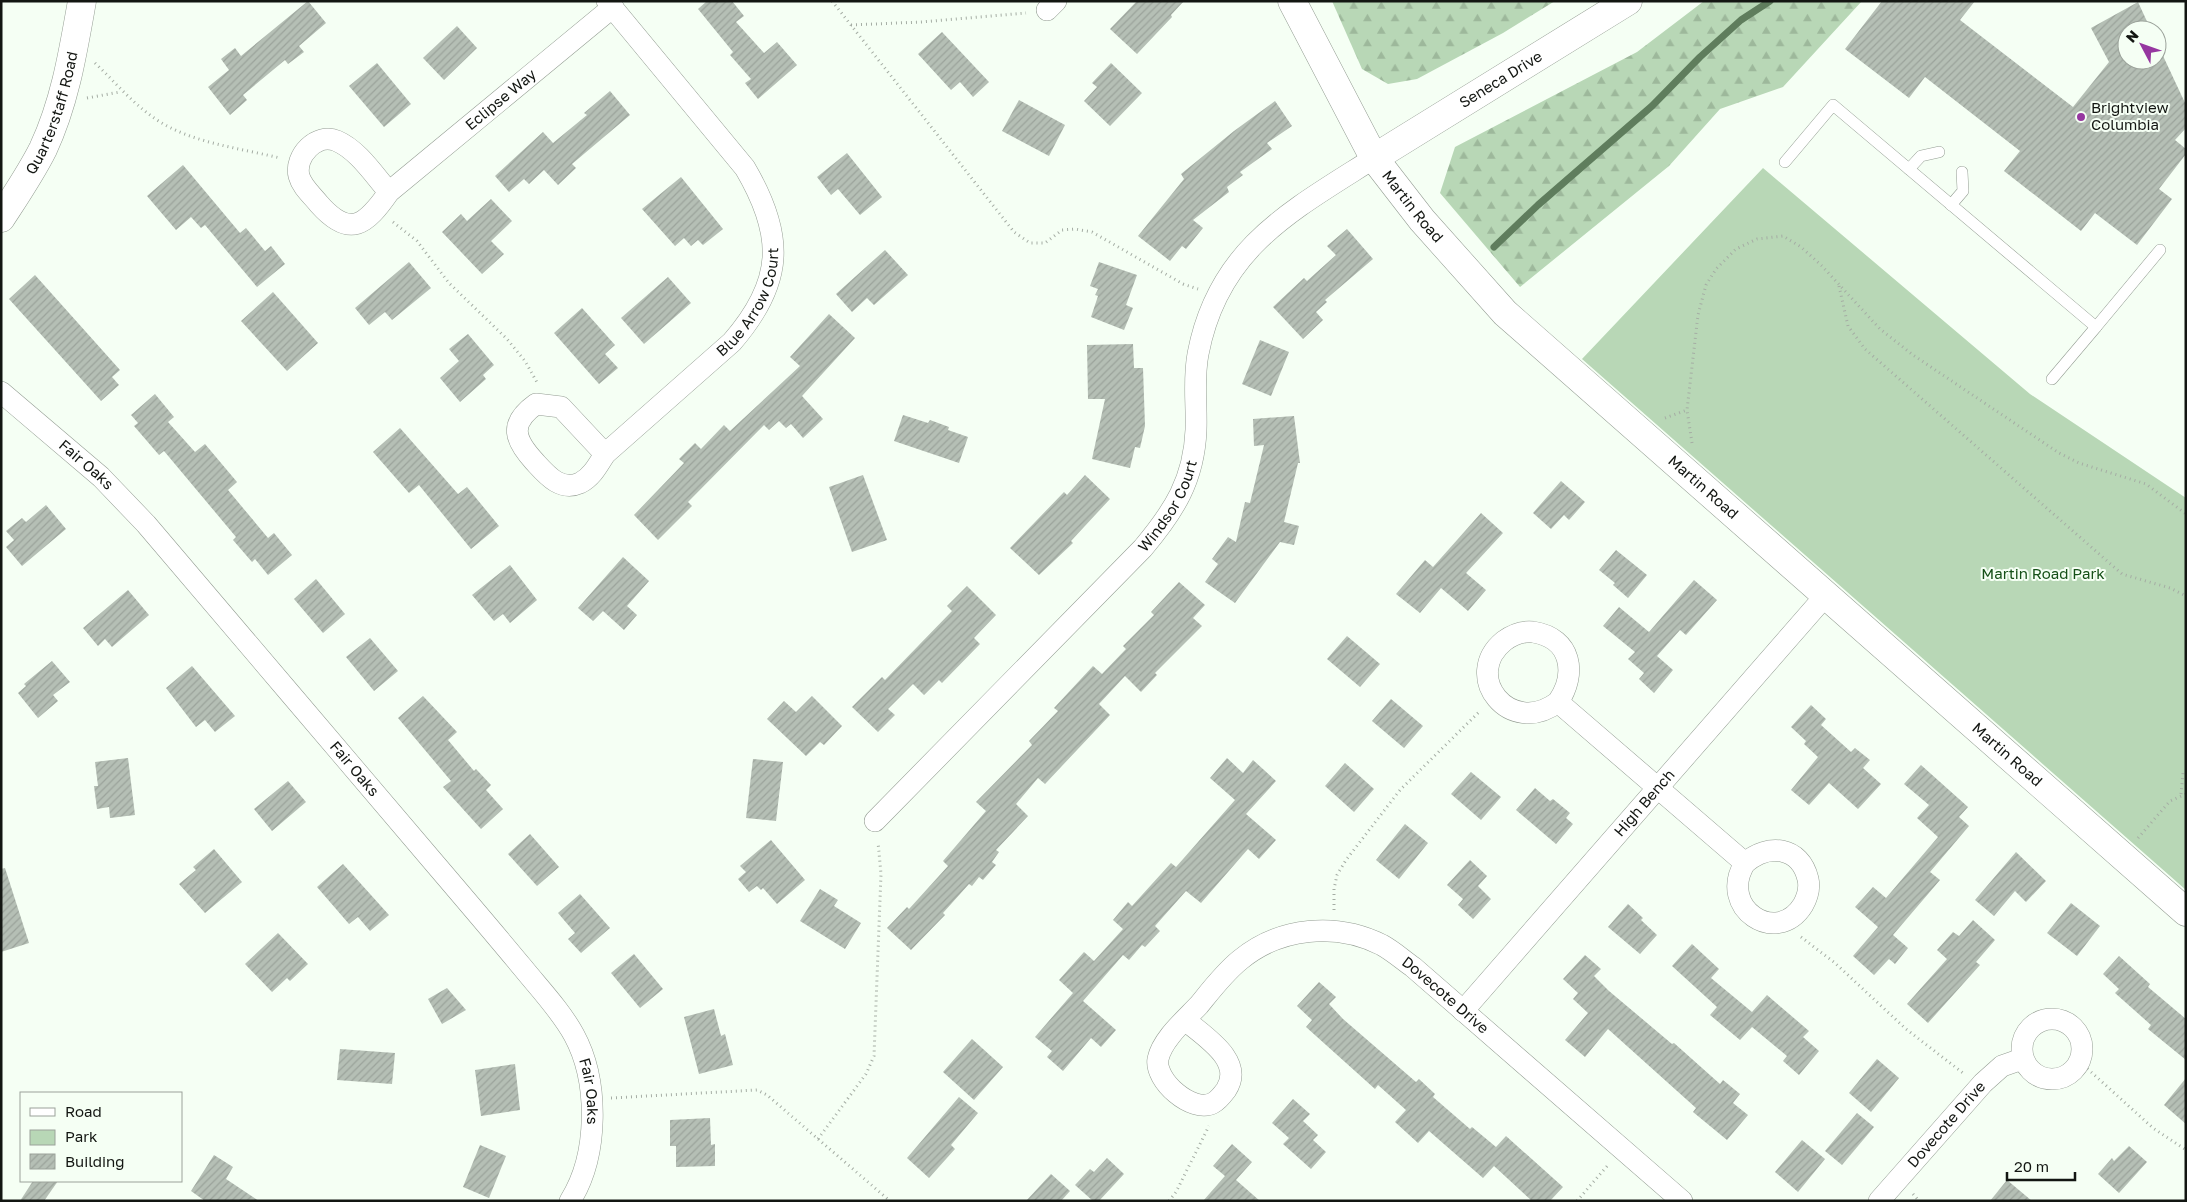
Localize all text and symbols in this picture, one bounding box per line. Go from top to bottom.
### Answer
north arrow [2117,20,2167,70]
text: N [2122,27,2142,46]
street label: Seneca Drive [1456,46,1545,111]
street label: Quarterstaff Road [21,50,81,177]
street label: Eclipse Way [461,64,540,133]
place label: Brightview Columbia [2091,98,2169,133]
marker: Brightview Columbia [2075,111,2087,123]
street label: Martin Road [1379,166,1448,246]
street label: Blue Arrow Court [712,247,781,360]
street label: Fair Oaks [56,435,118,493]
street label: Martin Road [1665,451,1743,522]
street label: Windsor Court [1134,458,1200,555]
park label: Martin Road Park [1981,564,2105,582]
street label: Martin Road [1969,718,2047,790]
street label: Fair Oaks [327,737,384,800]
street label: High Bench [1610,765,1678,840]
street label: Dovecote Drive [1399,952,1493,1037]
street label: Fair Oaks [576,1056,602,1125]
street label: Dovecote Drive [1903,1077,1989,1171]
legend [20,1092,182,1182]
text: Road [65,1102,102,1120]
text: Park [65,1127,98,1145]
scale bar [2007,1150,2074,1182]
text: Building [65,1152,125,1170]
text: 20 m [2014,1157,2049,1175]

